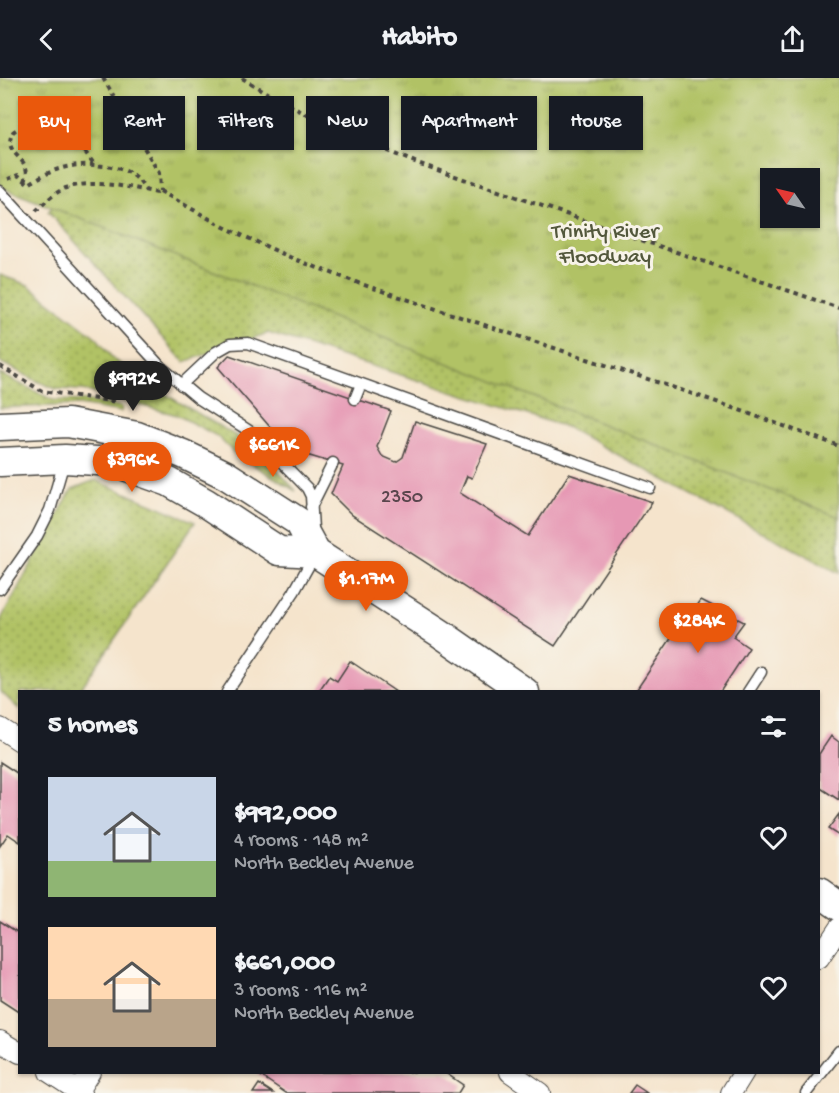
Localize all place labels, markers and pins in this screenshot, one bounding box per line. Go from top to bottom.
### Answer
pin: $992K [91,361,175,412]
pin: $661K [231,427,315,478]
pin: $396K [90,442,174,493]
pin: $1.17M [317,561,415,612]
pin: $284K [656,603,740,654]

